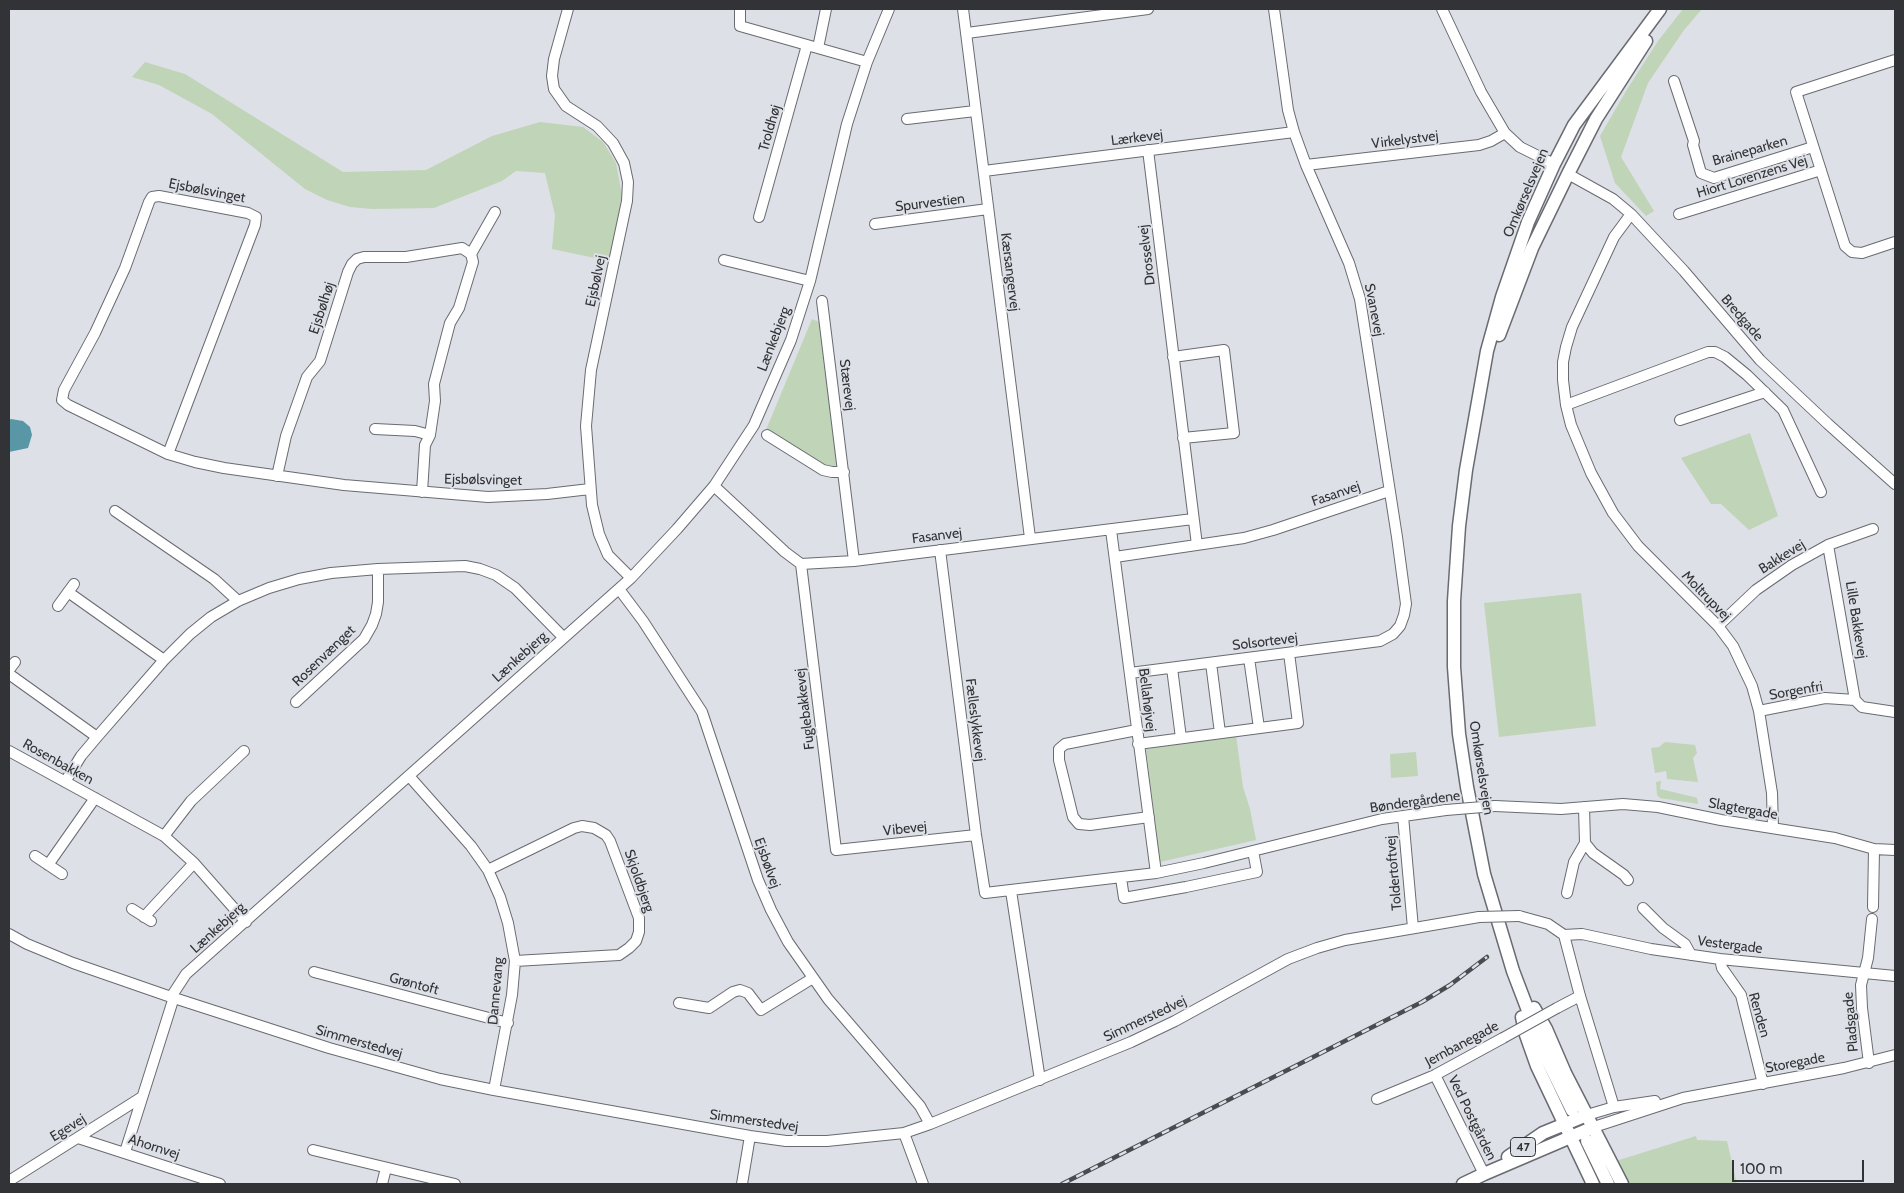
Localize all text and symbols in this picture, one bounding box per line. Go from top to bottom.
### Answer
street label: Troldhøj [755,103,785,153]
street label: Lærkevej [1110,126,1164,150]
street label: Virkelystvej [1371,128,1439,152]
street label: Braineparken [1711,132,1789,170]
street label: Omkørselsvejen [1500,146,1552,240]
street label: Hiort Lorenzens Vej [1695,152,1809,202]
street label: Ejsbølsvinget [167,175,247,207]
street label: Spurvestien [894,190,966,216]
street label: Drosselvej [1135,224,1159,286]
street label: Kærsangervej [997,232,1023,312]
street label: Ejsbølvej [582,254,610,308]
street label: Ejsbølhøj [306,280,338,336]
street label: Svanevej [1361,282,1387,338]
street label: Bredgade [1717,291,1767,345]
street label: Lænkebjerg [754,304,794,374]
street label: Stærevej [836,358,858,412]
street label: Ejsbølsvinget [444,471,522,489]
street label: Fasanvej [1309,478,1363,510]
street label: Fasanvej [911,525,963,547]
street label: Bakkevej [1756,536,1808,578]
street label: Moltrupvej [1678,567,1734,625]
street label: Lille Bakkevej [1842,580,1870,660]
street label: Rosenvænget [289,622,359,690]
street label: Lænkebjerg [489,628,551,686]
street label: Solsortevej [1231,630,1299,654]
street label: Fuglebakkevej [792,667,818,751]
street label: Bellahøjvej [1135,667,1159,733]
street label: Fælleslykkevej [962,678,988,762]
street label: Sorgenfri [1768,678,1824,704]
street label: Omkørselsvejen [1465,720,1497,816]
street label: Rosenbakken [20,736,96,788]
street label: Bøndergårdene [1369,787,1461,817]
street label: Slagtergade [1707,795,1779,823]
street label: Vibevej [882,818,928,840]
street label: Toldertoftvej [1382,835,1406,911]
street label: Ejsbølvej [750,836,784,890]
street label: Skjoldbjerg [620,847,658,915]
street label: Lænkebjerg [187,899,249,957]
street label: Vestergade [1696,933,1764,957]
street label: Dannevang [485,956,507,1026]
street label: Grøntoft [387,969,441,999]
street label: Renden [1745,991,1773,1039]
street label: Pladsgade [1840,991,1862,1053]
street label: Simmerstedvej [1101,992,1189,1046]
street label: Jernbanegade [1422,1018,1502,1070]
street label: Simmerstedvej [314,1022,404,1062]
street label: Storegade [1764,1049,1826,1077]
street label: Ved Postgården [1444,1073,1500,1163]
street label: Simmerstedvej [709,1106,799,1136]
street label: Egevej [47,1111,89,1145]
street label: Ahornvej [126,1131,182,1163]
road number: 47 [1510,1138,1536,1156]
scale bar [1734,1150,1866,1182]
text: 100 m [1740,1160,1782,1178]

